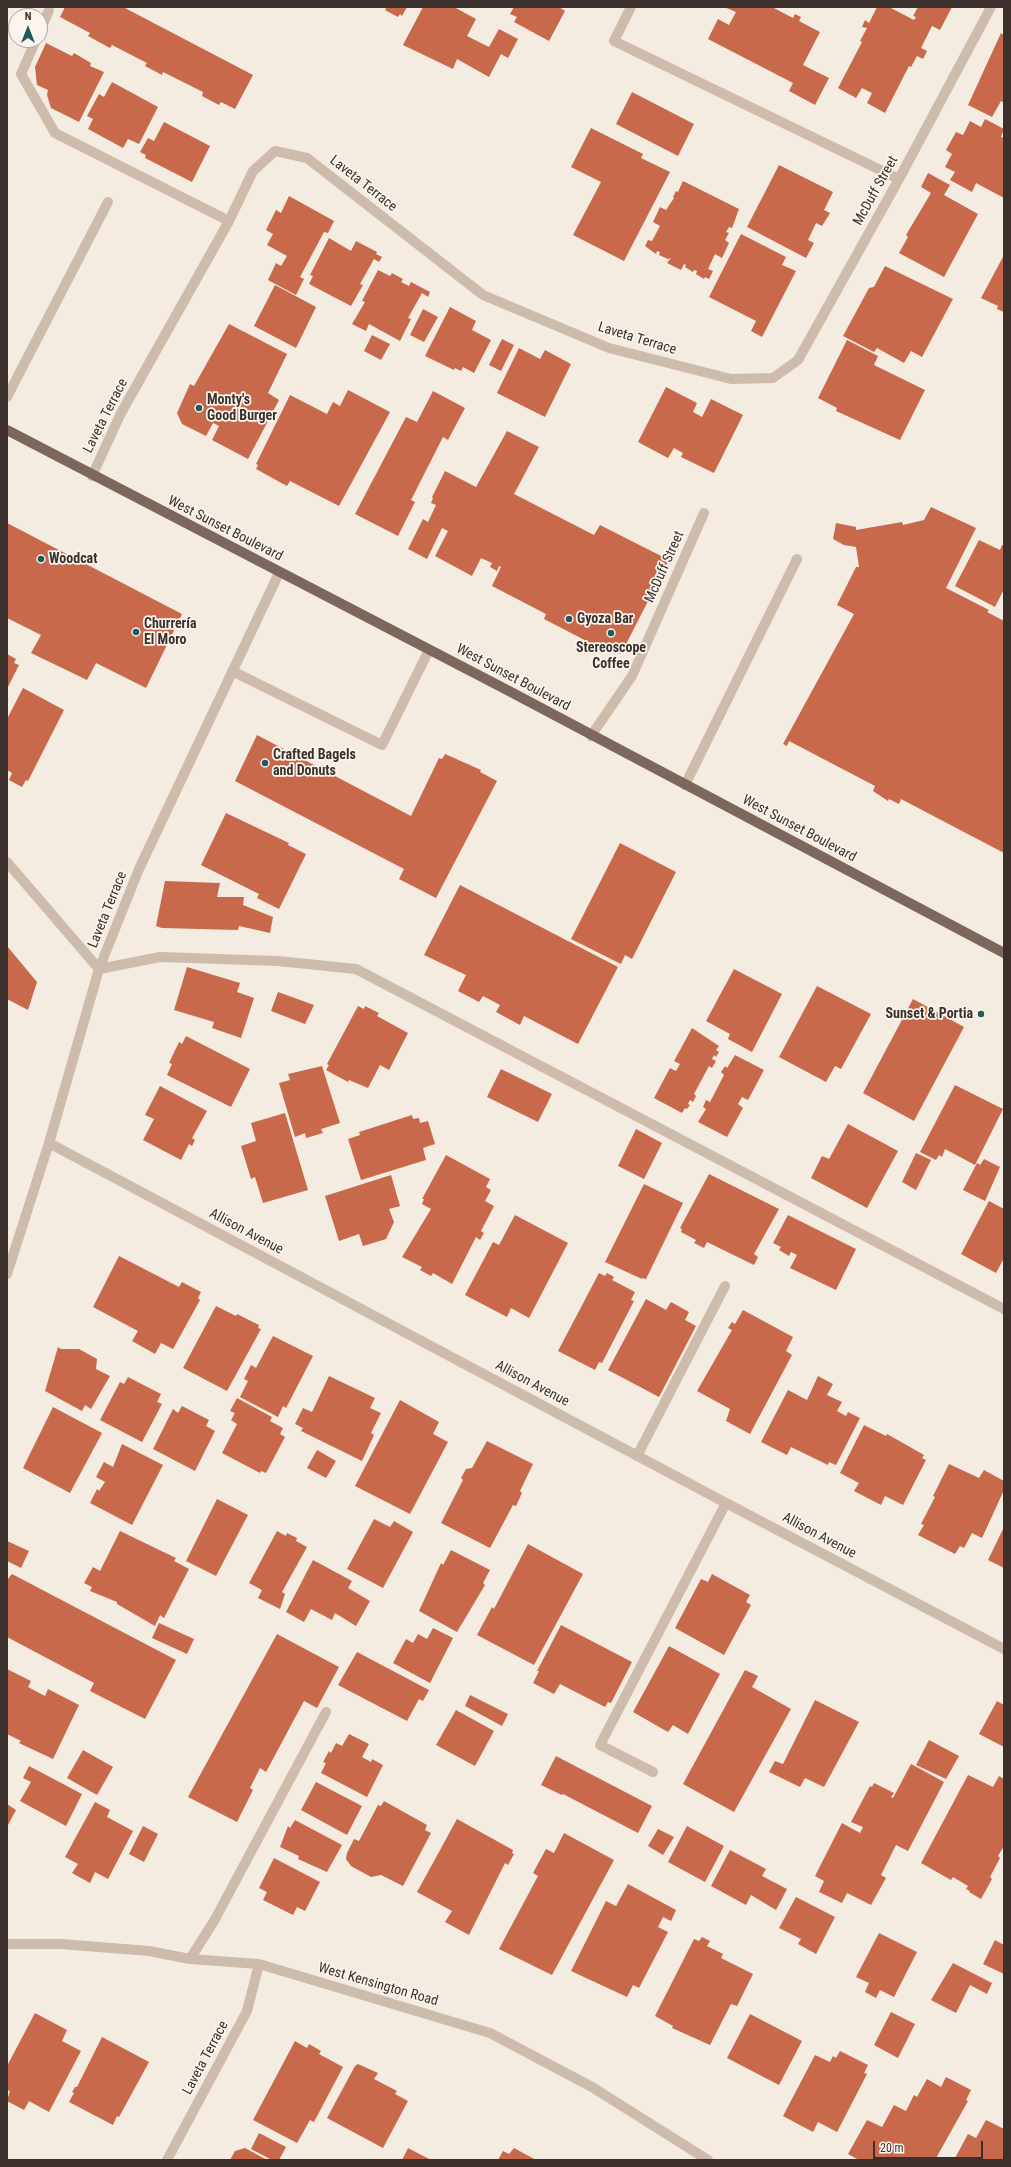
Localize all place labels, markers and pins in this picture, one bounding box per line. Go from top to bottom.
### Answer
place label: Monty's Good Burger [207,392,277,424]
marker: Monty's Good Burger [194,403,204,413]
place label: Woodcat [49,551,97,567]
marker: Woodcat [36,554,46,564]
place label: Gyoza Bar [577,611,633,627]
marker: Gyoza Bar [564,614,574,624]
place label: Churrería El Moro [144,616,196,648]
marker: Churrería El Moro [131,627,141,637]
marker: Stereoscope Coffee [606,628,616,638]
place label: Stereoscope Coffee [576,640,646,672]
place label: Crafted Bagels and Donuts [273,747,356,780]
marker: Crafted Bagels and Donuts [260,758,270,768]
place label: Sunset & Portia [886,1006,973,1022]
marker: Sunset & Portia [976,1009,986,1019]

